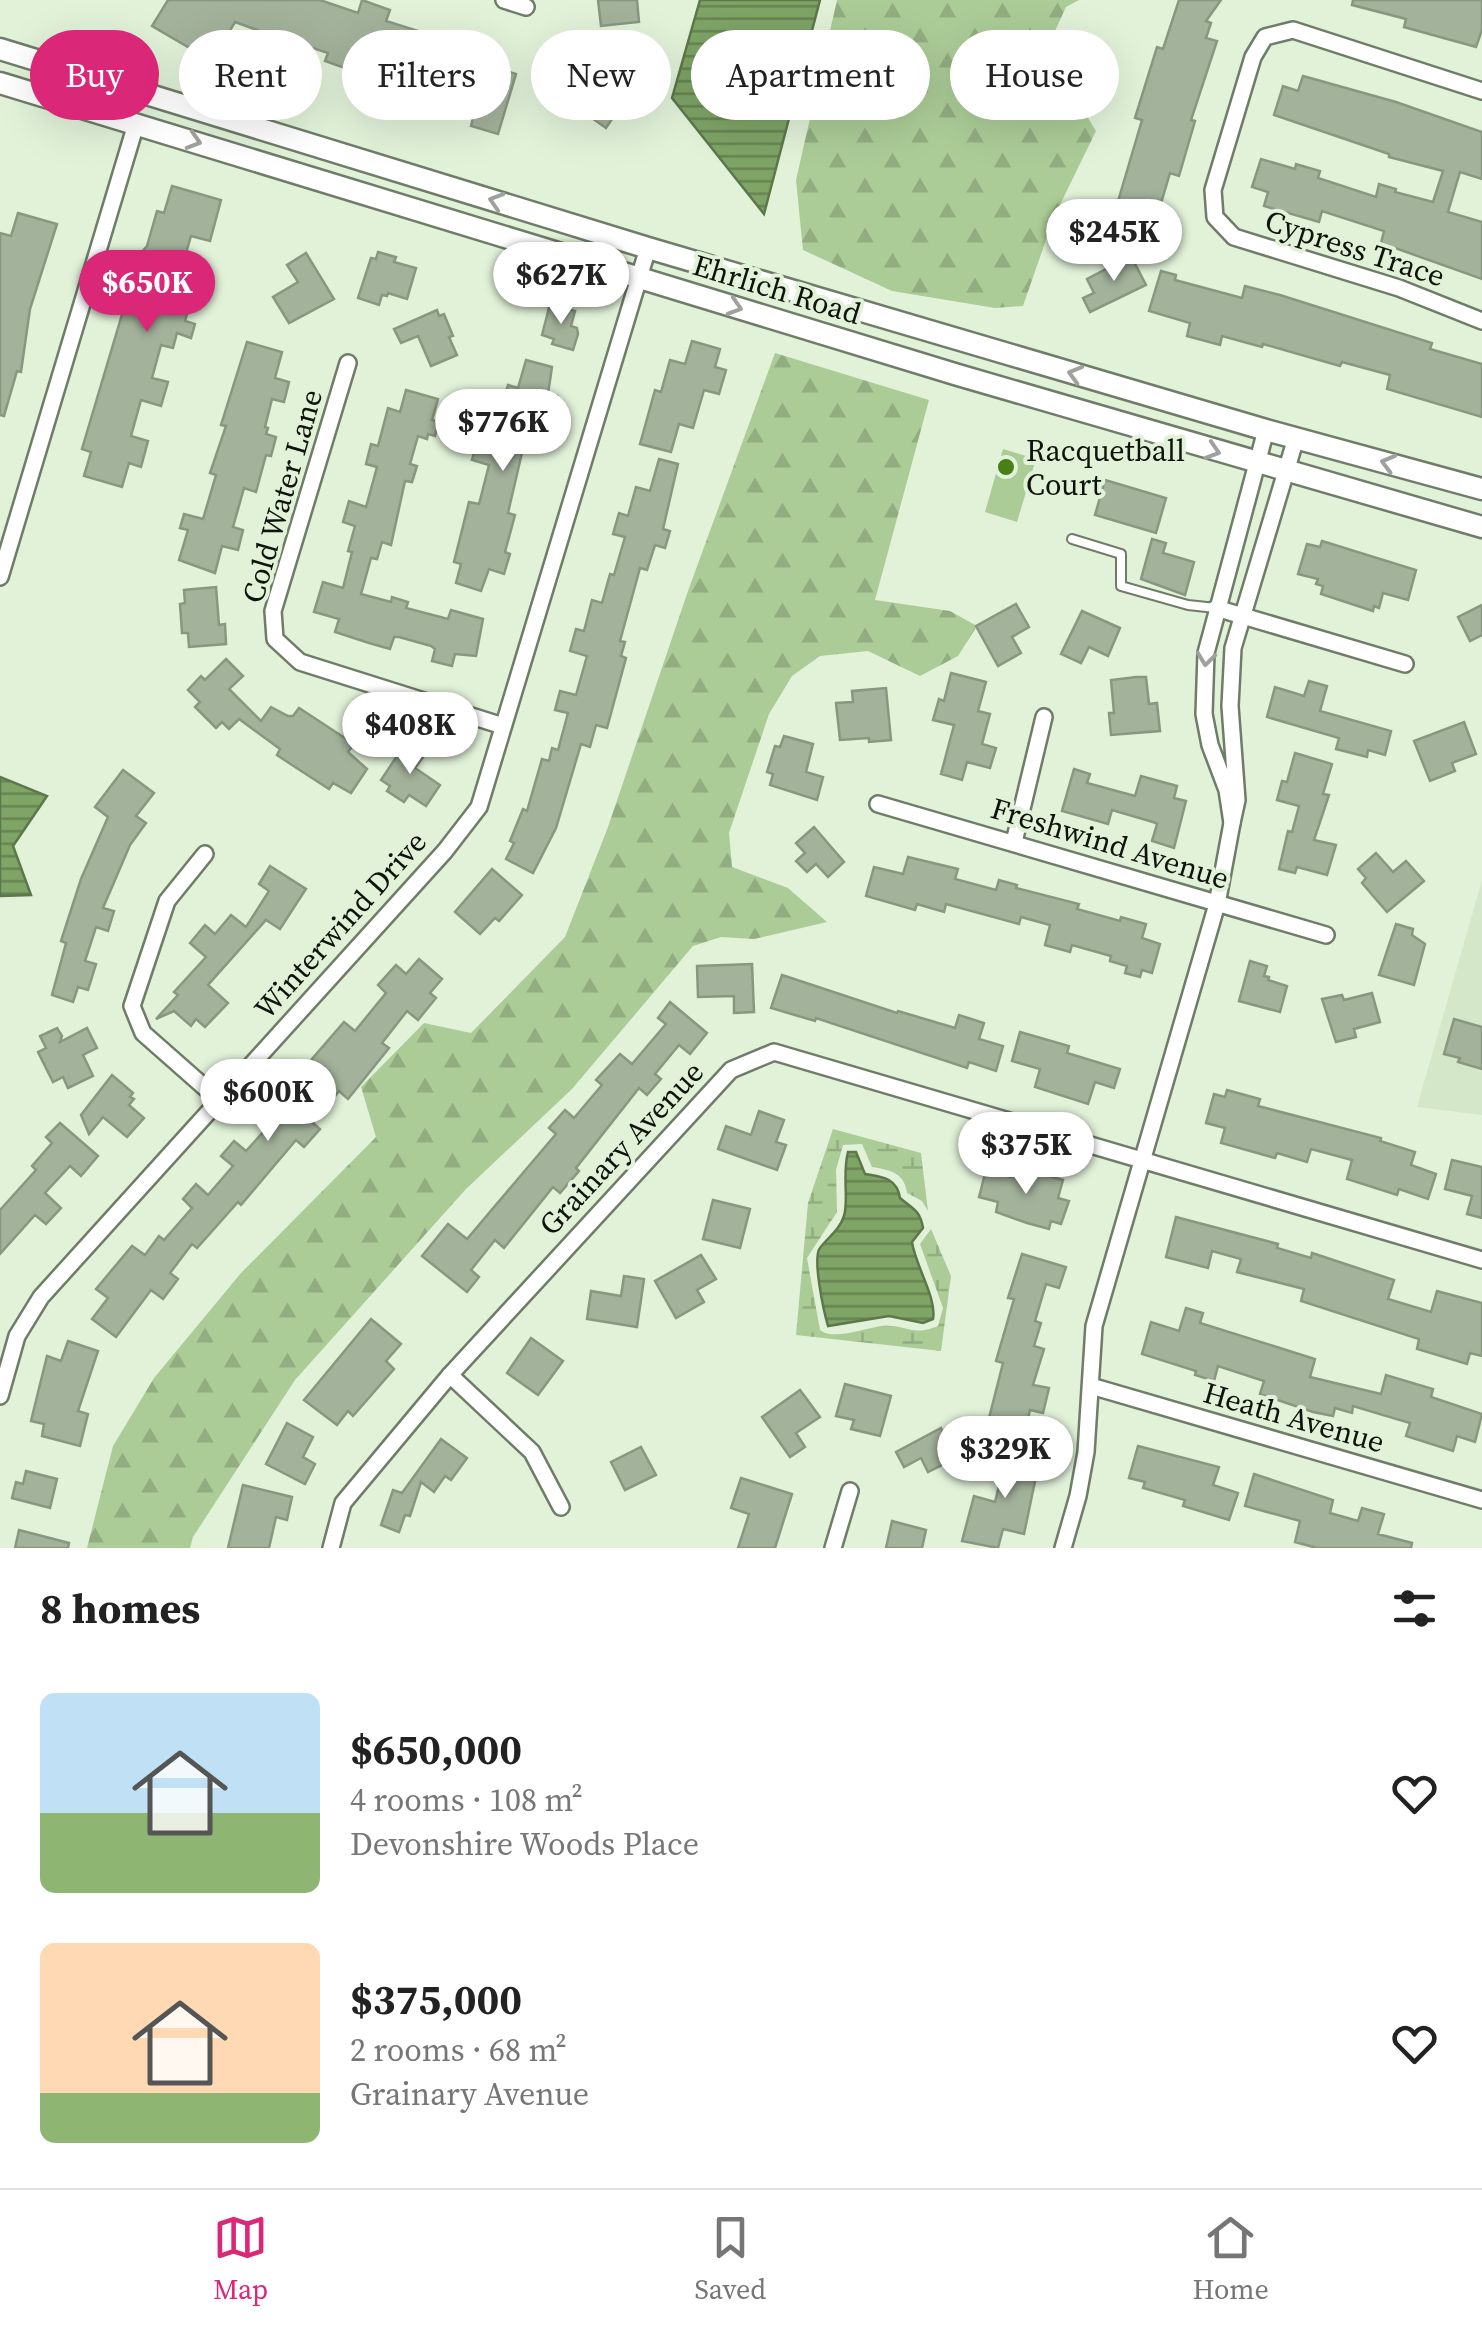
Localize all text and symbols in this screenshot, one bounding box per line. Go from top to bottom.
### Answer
chip: Buy [30,30,159,120]
chip: Rent [179,30,322,120]
chip: Filters [342,30,511,120]
chip: New [531,30,671,120]
chip: Apartment [691,30,930,120]
chip: House [950,30,1119,120]
one-way arrow [185,129,202,150]
one-way arrow [488,192,505,213]
pin: $245K [1044,199,1184,284]
street label: Cypress Trace [1260,200,1450,296]
text: $245K [1068,209,1160,253]
pin: $627K [491,242,631,327]
street label: Ehrlich Road [688,244,866,334]
pin: $650K [77,250,217,335]
text: $627K [515,252,607,296]
text: $650K [101,260,193,304]
one-way arrow [725,295,742,316]
one-way arrow [1068,365,1085,386]
street label: Cold Water Lane [232,384,332,608]
pin: $776K [433,389,573,474]
text: $776K [457,399,549,443]
place label: Racquetball Court [1026,430,1185,505]
one-way arrow [1204,439,1221,460]
one-way arrow [1380,454,1397,475]
marker: Racquetball Court [995,456,1017,478]
one-way arrow [1196,652,1217,668]
pin: $408K [340,692,480,777]
text: $408K [364,702,456,746]
street label: Freshwind Avenue [986,787,1234,899]
street label: Winterwind Drive [245,822,435,1028]
street label: Grainary Avenue [530,1052,712,1244]
pin: $600K [198,1059,338,1144]
text: $600K [222,1069,314,1113]
pin: $375K [956,1112,1096,1197]
text: $375K [980,1122,1072,1166]
street label: Heath Avenue [1199,1372,1389,1462]
pin: $329K [935,1416,1075,1501]
text: $329K [959,1426,1051,1470]
text: 8 homes [40,1579,200,1637]
icon: filters [1387,1581,1442,1636]
text: $650,000 [350,1720,522,1778]
icon: home [120,1733,240,1853]
icon: heart [1387,1766,1442,1821]
text: 4 rooms · 108 m² [350,1778,583,1822]
text: Devonshire Woods Place [350,1822,699,1866]
text: $375,000 [350,1970,522,2028]
icon: home [120,1983,240,2103]
icon: heart [1387,2016,1442,2071]
text: 2 rooms · 68 m² [350,2028,567,2072]
text: Grainary Avenue [350,2072,589,2116]
tab: Map [213,2210,268,2308]
tab: Saved [694,2210,766,2308]
tab: Home [1192,2210,1269,2308]

